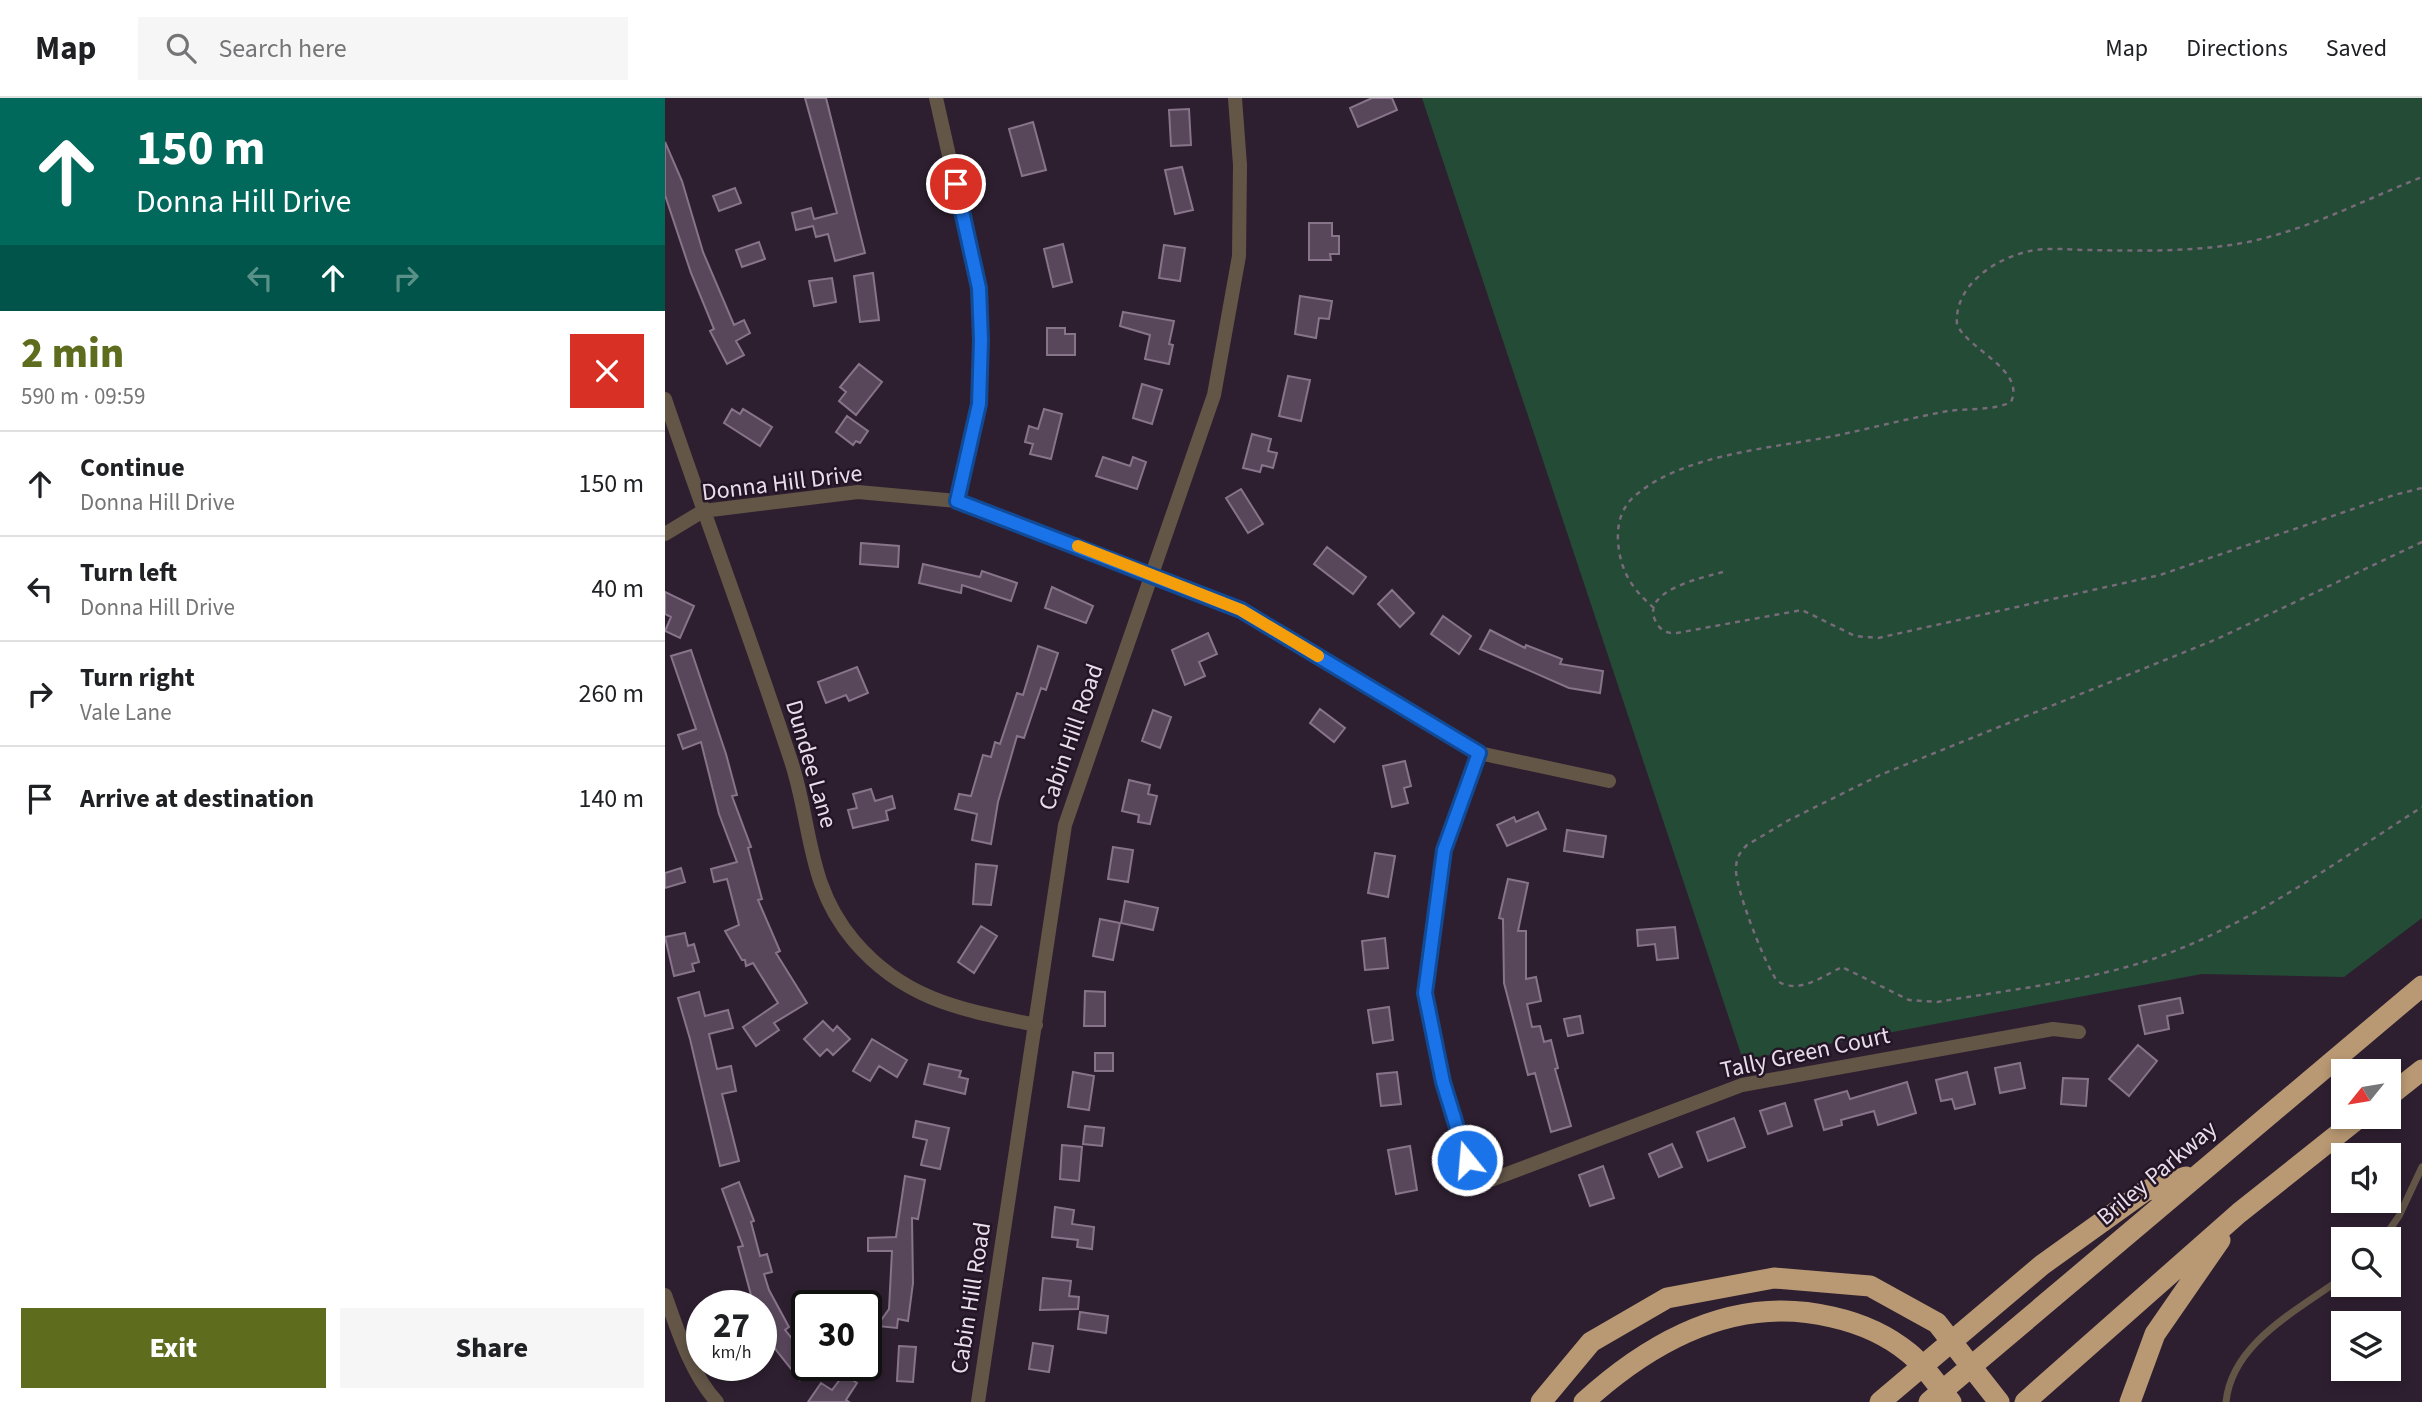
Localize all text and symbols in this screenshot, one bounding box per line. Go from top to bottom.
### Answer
search box [138,17,628,80]
text: Map [35,25,96,72]
icon: search [162,29,200,67]
text: Search here [218,30,347,67]
text: Map [2105,31,2148,66]
text: Directions [2186,31,2288,66]
text: Saved [2326,31,2387,66]
text: 150 m [136,114,265,184]
icon: ahead [21,126,112,217]
pin [926,154,986,214]
icon: arrive [937,165,975,203]
text: Donna Hill Drive [136,179,351,225]
icon: left [241,259,279,297]
icon: ahead [314,259,352,297]
icon: right [387,259,425,297]
text: 2 min [21,324,124,384]
button: close [570,334,644,408]
text: 590 m · 09:59 [21,380,145,413]
text: Continue [80,449,185,486]
street label: Donna Hill Drive [700,456,864,510]
icon: ahead [21,465,59,503]
text: 150 m [578,465,644,502]
text: Donna Hill Drive [80,486,235,519]
text: Turn left [80,554,177,591]
icon: left [21,570,59,608]
text: 40 m [591,570,644,607]
text: Donna Hill Drive [80,591,235,624]
text: Turn right [80,659,195,696]
street label: Cabin Hill Road [1030,659,1112,815]
icon: right [21,675,59,713]
text: 260 m [578,675,644,712]
text: Vale Lane [80,696,172,729]
street label: Dundee Lane [776,696,846,832]
icon: arrive [21,780,59,818]
text: Arrive at destination [80,780,314,817]
text: 140 m [578,780,644,817]
street label: Tally Green Court [1717,1018,1893,1088]
north arrow [2331,1059,2401,1129]
map controls [2331,1059,2401,1381]
street label: Briley Parkway [2089,1112,2225,1234]
position arrow [1430,1123,1504,1197]
button: sound [2331,1143,2401,1213]
street label: Cabin Hill Road [942,1220,1000,1376]
button: search [2331,1227,2401,1297]
speed limit sign: 30 [791,1290,882,1381]
text: 27 [713,1301,750,1351]
button: Exit [21,1308,326,1388]
button: Share [340,1308,644,1388]
button: layers [2331,1311,2401,1381]
text: km/h [712,1340,751,1365]

